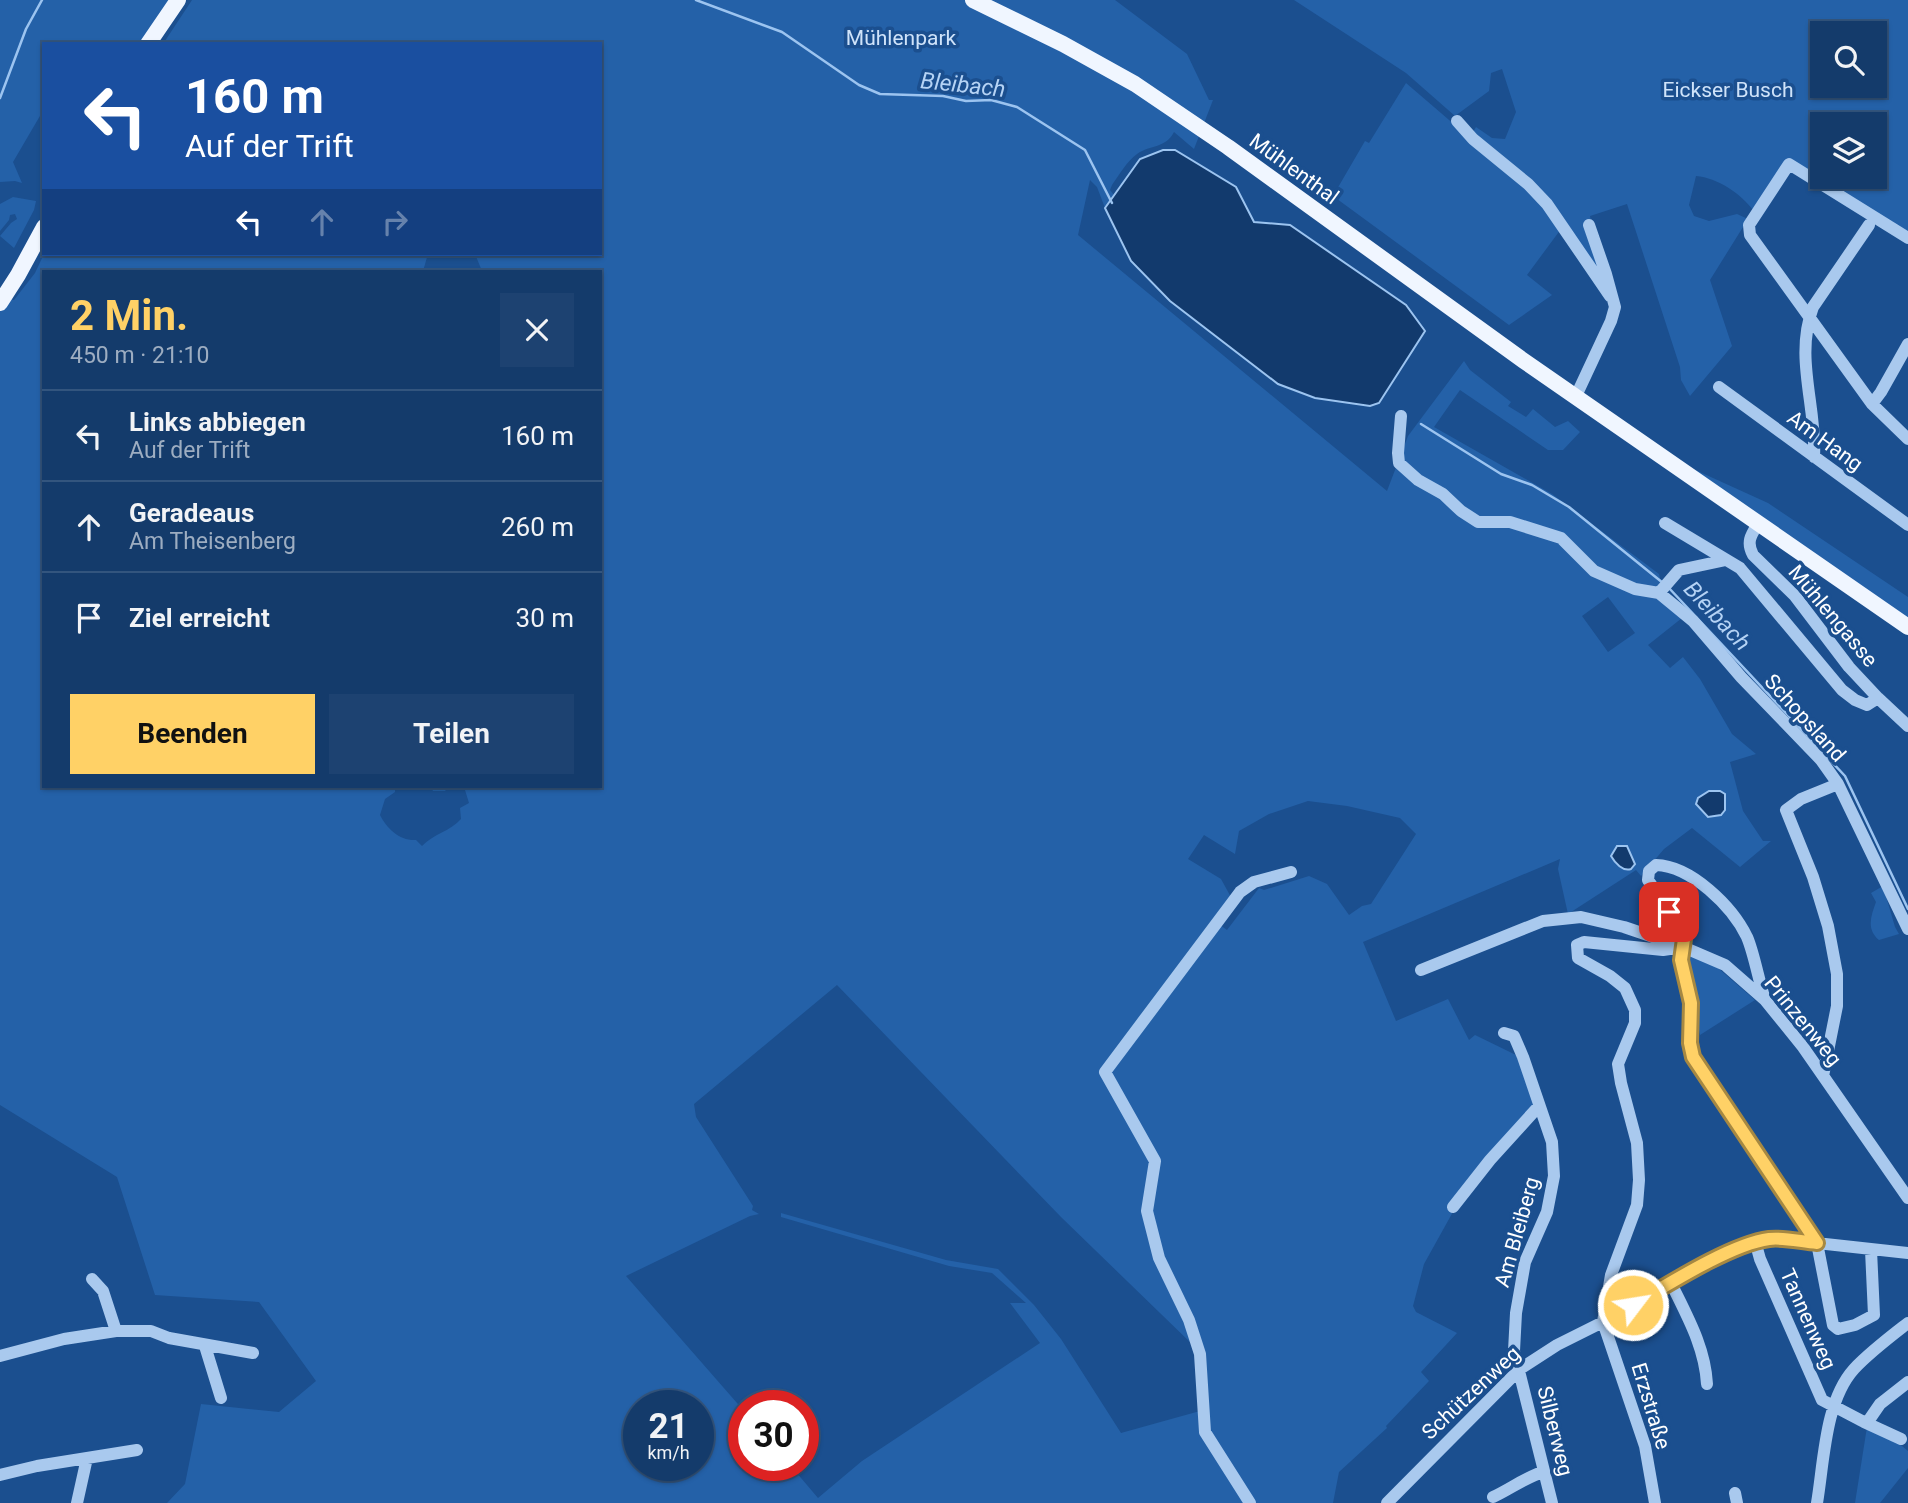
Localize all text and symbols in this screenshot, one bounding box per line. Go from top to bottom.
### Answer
map controls [1810,21,1887,189]
button: search [1810,21,1887,98]
park label: Mühlenpark [846,26,956,50]
water label: Bleibach [919,67,1007,103]
text: 160 m [185,68,324,125]
icon: left [70,70,161,161]
park label: Eickser Busch [1662,78,1794,102]
button: layers [1810,112,1887,189]
text: Auf der Trift [185,127,354,165]
street label: Mühlenthal [1245,129,1343,209]
icon: left [230,203,268,241]
icon: ahead [303,203,341,241]
icon: right [376,203,414,241]
text: 2 Min. [70,291,188,340]
button: close [500,293,574,367]
text: 450 m · 21:10 [70,342,209,369]
street label: Am Hang [1783,406,1867,476]
text: Links abbiegen [129,407,306,437]
icon: left [70,417,108,455]
text: 160 m [501,421,574,451]
text: Auf der Trift [129,437,250,464]
text: Geradeaus [129,498,254,528]
icon: ahead [70,508,108,546]
text: 260 m [501,512,574,542]
text: Am Theisenberg [129,528,296,555]
street label: Mühlengasse [1784,560,1882,672]
water label: Bleibach [1678,576,1756,656]
icon: arrive [70,599,108,637]
text: Ziel erreicht [129,603,270,633]
text: 30 m [516,603,574,633]
street label: Schopsland [1759,669,1851,767]
button: Beenden [70,694,315,774]
button: Teilen [329,694,574,774]
pin [1639,882,1699,942]
icon: arrive [1650,893,1688,931]
street label: Prinzenweg [1759,971,1847,1071]
street label: Am Bleiberg [1490,1174,1544,1290]
street label: Tannenweg [1775,1265,1841,1373]
position arrow [1596,1268,1670,1342]
street label: Schützenweg [1417,1342,1525,1444]
street label: Erzstraße [1627,1360,1675,1452]
street label: Silberweg [1532,1384,1578,1478]
speed limit sign: 30 [728,1390,819,1481]
text: 21 [648,1406,689,1447]
text: km/h [647,1442,690,1463]

